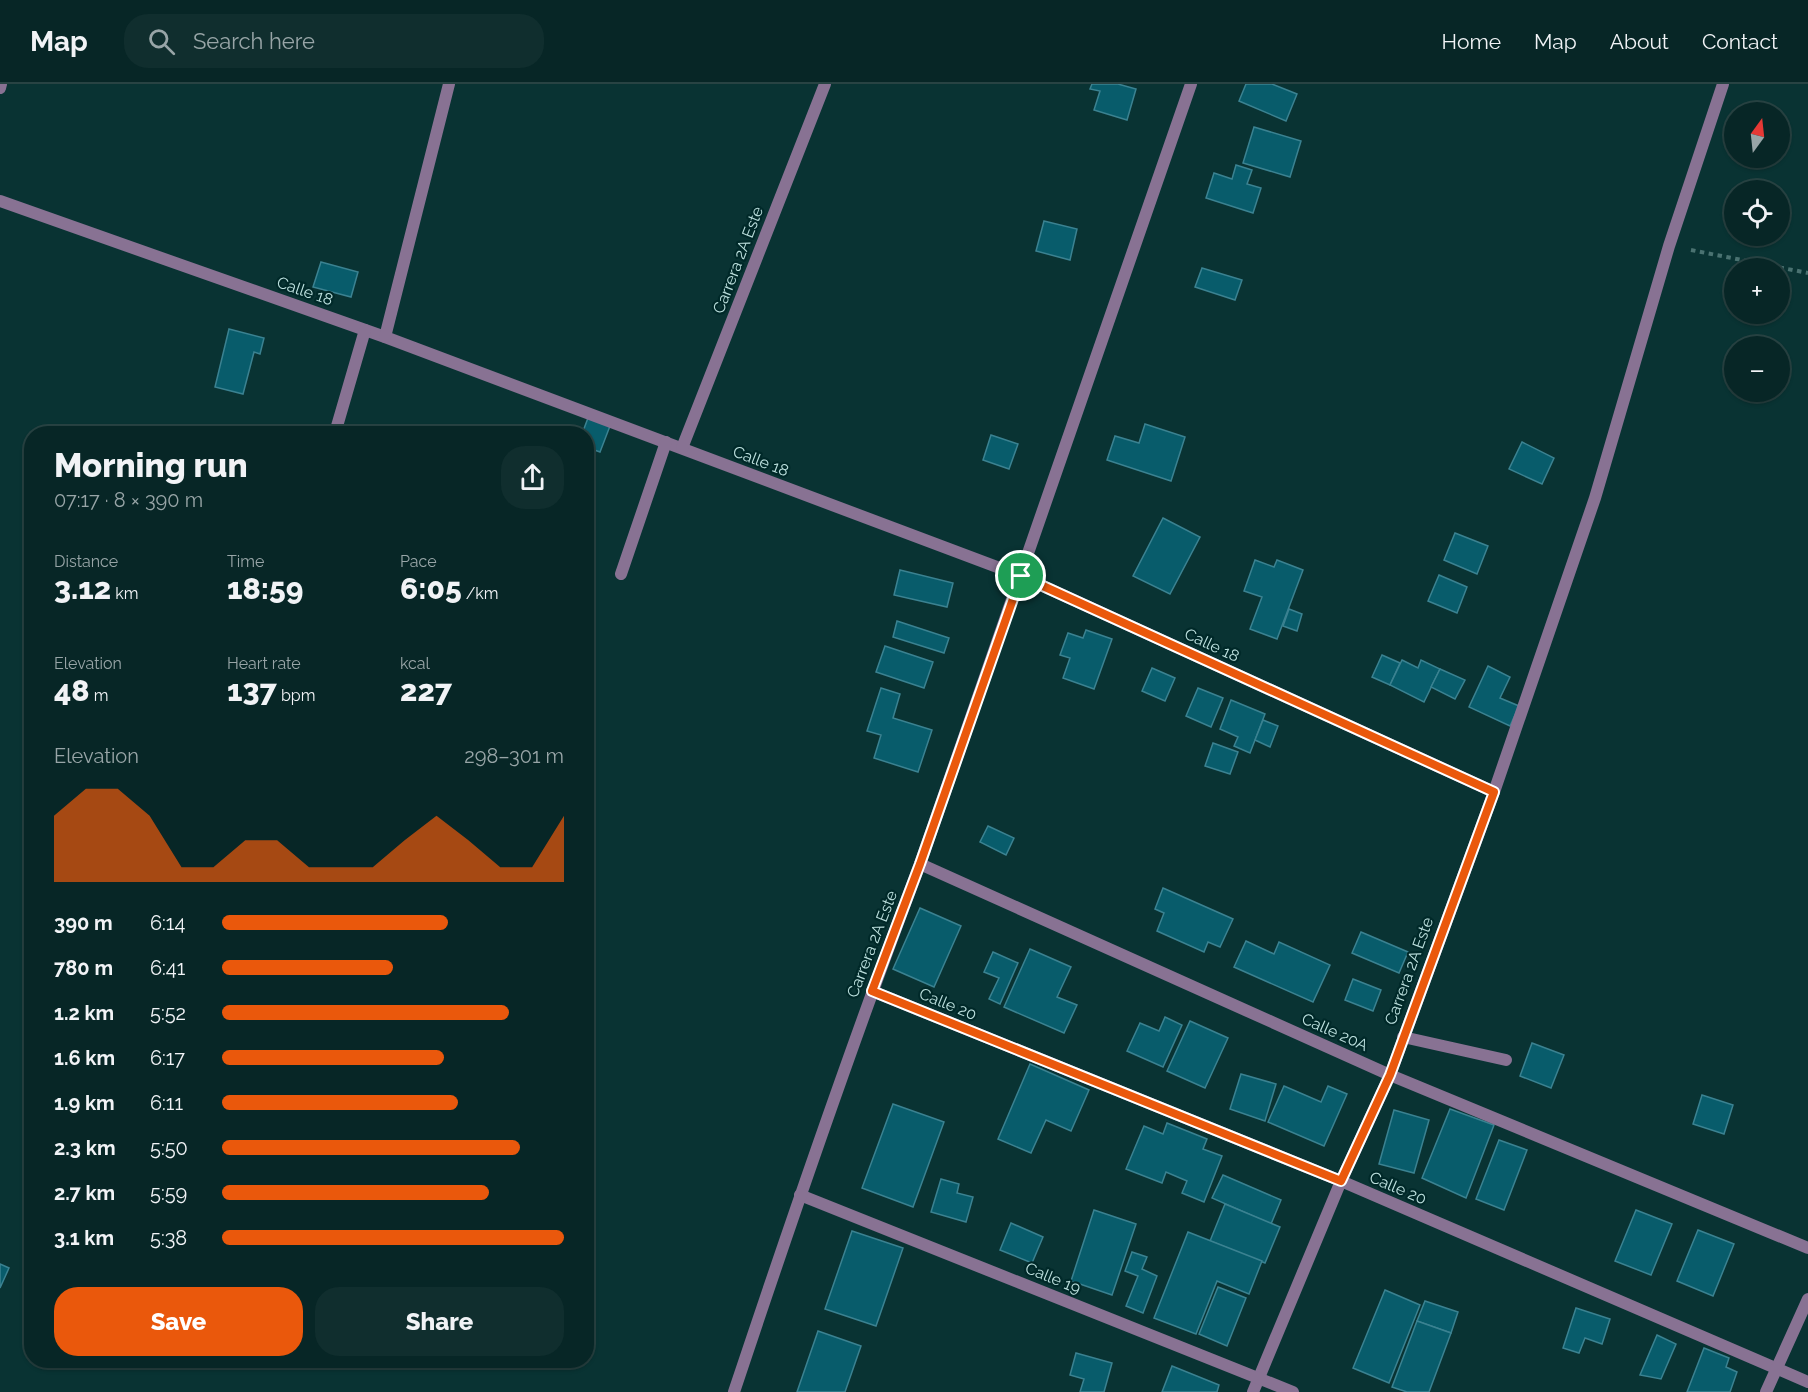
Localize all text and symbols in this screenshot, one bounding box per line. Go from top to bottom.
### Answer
search box [124,14,544,68]
text: Map [30,25,88,58]
icon: search [145,25,178,58]
text: Search here [193,28,315,54]
text: Home [1442,29,1501,54]
text: Map [1534,29,1577,54]
text: About [1610,29,1669,54]
text: Contact [1702,29,1778,54]
north arrow [1724,102,1790,168]
map controls [1724,102,1790,402]
button: locate [1724,180,1790,246]
street label: Carrera 2A Este [709,204,767,316]
button: + [1724,258,1790,324]
street label: Calle 18 [274,273,336,309]
button: − [1724,336,1790,402]
street label: Calle 18 [730,442,792,480]
text: Morning run [54,446,248,485]
button: share [501,446,564,509]
text: 07:17 · 8 × 390 m [54,488,203,512]
pin [995,550,1046,601]
text: Distance [54,552,118,571]
text: Time [227,552,264,571]
text: Pace [400,552,437,571]
icon: arrive [1004,559,1037,592]
text: 3.12 [54,571,111,606]
text: 18:59 [227,571,303,606]
text: 6:05 [400,571,462,606]
text: km [111,584,138,603]
text: /km [462,584,499,603]
street label: Calle 18 [1182,624,1242,666]
text: Elevation [54,654,122,673]
text: Heart rate [227,654,301,673]
text: kcal [400,654,430,673]
text: 48 [54,673,90,708]
text: 137 [227,673,277,708]
text: 227 [400,673,452,708]
text: m [90,686,108,705]
text: bpm [277,686,315,705]
text: Elevation [54,744,139,768]
text: 298–301 m [464,744,564,768]
street label: Carrera 2A Este [843,888,901,1000]
text: 390 m [54,911,113,935]
text: 6:14 [150,911,185,935]
street label: Carrera 2A Este [1381,915,1437,1027]
text: 780 m [54,956,113,980]
text: 6:41 [150,956,185,980]
street label: Calle 20 [917,984,979,1024]
text: 1.2 km [54,1001,114,1025]
text: 5:52 [150,1001,186,1025]
street label: Calle 20A [1299,1009,1371,1055]
text: 1.6 km [54,1046,115,1070]
text: 6:17 [150,1046,185,1070]
text: 1.9 km [54,1091,115,1115]
text: 6:11 [150,1091,183,1115]
text: 2.3 km [54,1136,116,1160]
text: 5:50 [150,1136,188,1160]
street label: Calle 20 [1367,1168,1429,1208]
text: 2.7 km [54,1181,115,1205]
text: 5:59 [150,1181,187,1205]
text: 3.1 km [54,1226,114,1250]
text: 5:38 [150,1226,187,1250]
street label: Calle 19 [1023,1258,1083,1298]
button: Save [54,1287,303,1356]
button: Share [315,1287,564,1356]

